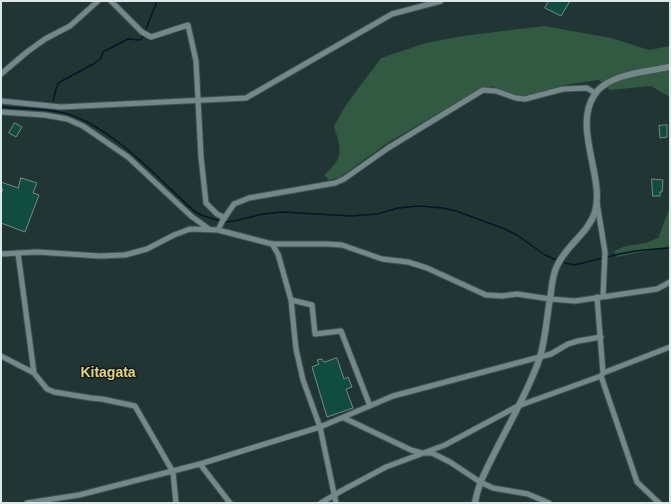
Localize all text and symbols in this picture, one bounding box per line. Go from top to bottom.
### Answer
district label: Kitagata [80,365,136,381]

